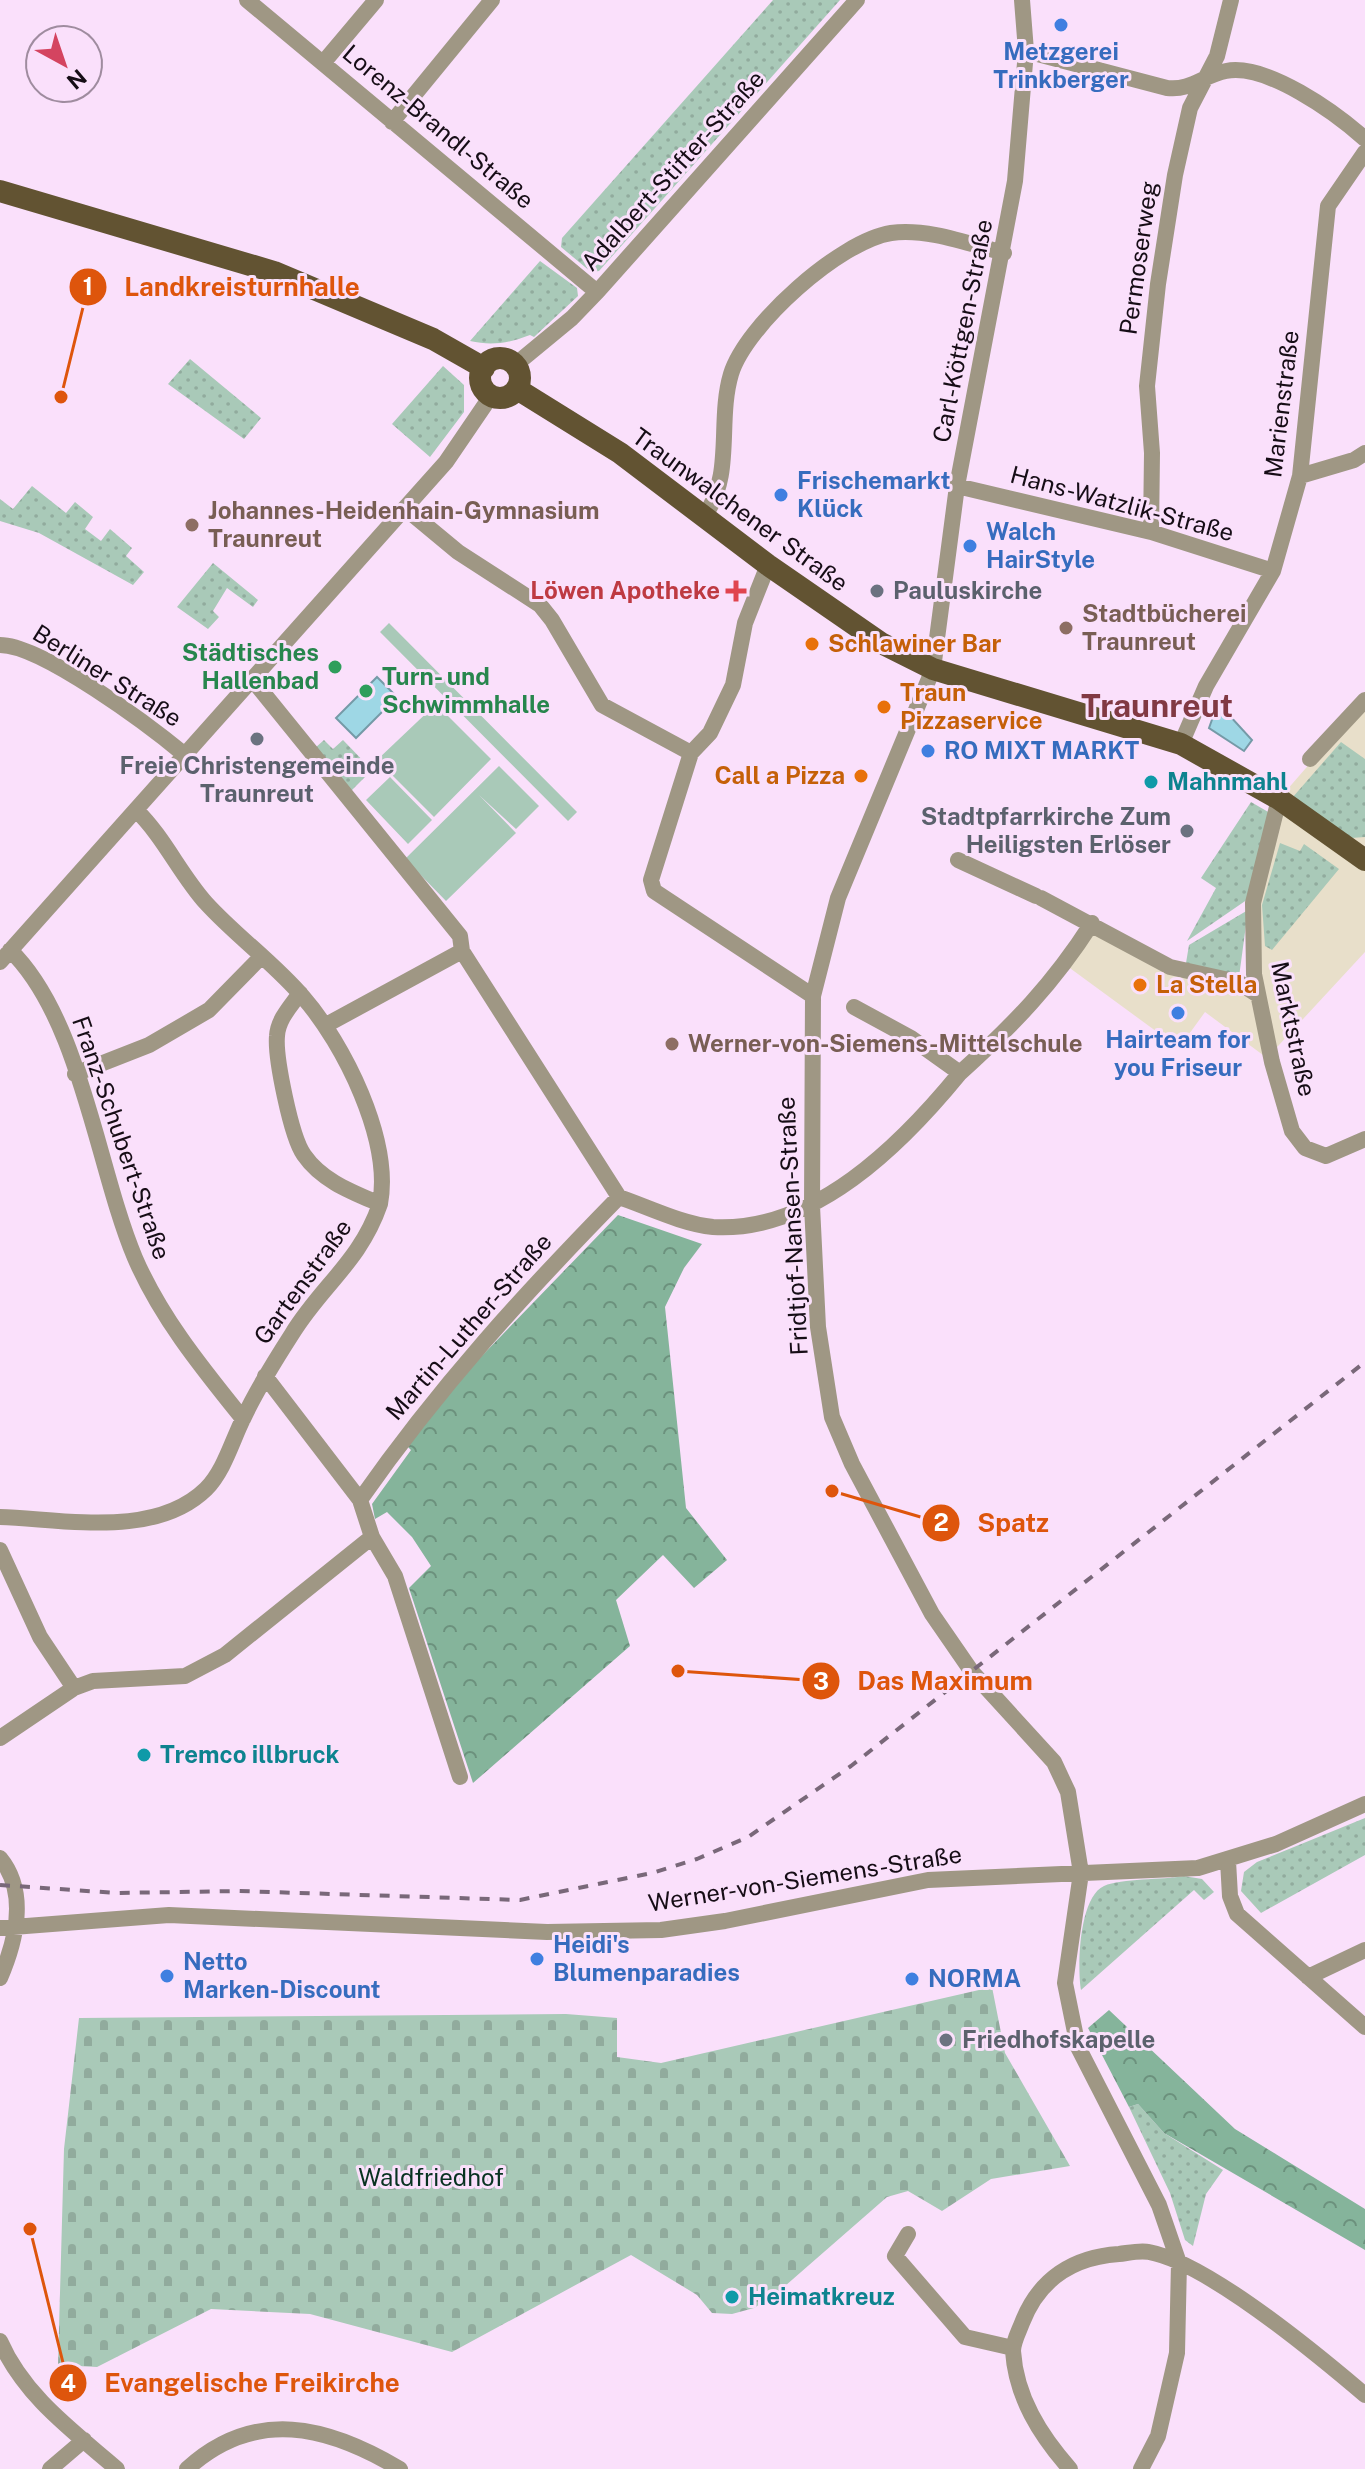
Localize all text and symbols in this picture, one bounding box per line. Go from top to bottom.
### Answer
marker: Metzgerei Trinkberger [1052,16,1070,34]
north arrow [24,24,104,104]
place label: Metzgerei Trinkberger [993,37,1129,93]
street label: Lorenz-Brandl-Straße [338,38,540,214]
text: N [62,64,92,95]
street label: Adalbert-Stifter-Straße [575,65,770,276]
street label: Permoserweg [1113,179,1163,336]
street label: Carl-Köttgen-Straße [927,217,997,445]
callout: Landkreisturnhalle [68,262,375,312]
text: Landkreisturnhalle [124,271,360,302]
text: 1 [83,272,93,300]
street label: Marienstraße [1258,329,1304,479]
street label: Traunwalchener Straße [627,422,854,597]
street label: Hans-Watzlik-Straße [1007,460,1237,546]
place label: Frischemarkt Klück [797,466,951,522]
marker: Frischemarkt Klück [772,486,790,504]
place label: Johannes-Heidenhain-Gymnasium Traunreut [208,496,599,552]
marker: Johannes-Heidenhain-Gymnasium Traunreut [183,516,201,534]
place label: Walch HairStyle [986,517,1095,573]
marker: Walch HairStyle [961,537,979,555]
place label: Löwen Apotheke [530,576,720,604]
place label: Pauluskirche [893,576,1042,604]
marker: Löwen Apotheke [727,582,745,600]
marker: Pauluskirche [868,582,886,600]
place label: Stadtbücherei Traunreut [1082,599,1246,655]
street label: Berliner Straße [28,618,187,732]
marker: Stadtbücherei Traunreut [1057,619,1075,637]
place label: Schlawiner Bar [828,629,1001,657]
marker: Schlawiner Bar [803,635,821,653]
place label: Städtisches Hallenbad [182,638,319,694]
marker: Städtisches Hallenbad [326,658,344,676]
place label: Turn- und Schwimmhalle [382,662,550,718]
place label: Traun Pizzaservice [900,678,1042,734]
marker: Turn- und Schwimmhalle [357,682,375,700]
district label: Traunreut [1081,687,1233,724]
marker: Traun Pizzaservice [875,698,893,716]
marker: Freie Christengemeinde Traunreut [248,730,266,748]
place label: RO MIXT MARKT [944,736,1140,764]
marker: RO MIXT MARKT [919,742,937,760]
place label: Freie Christengemeinde Traunreut [119,751,395,807]
place label: Call a Pizza [715,761,845,789]
marker: Call a Pizza [852,767,870,785]
place label: Mahnmahl [1167,767,1288,795]
marker: Mahnmahl [1142,773,1160,791]
place label: Stadtpfarrkirche Zum Heiligsten Erlöser [921,802,1171,858]
marker: Stadtpfarrkirche Zum Heiligsten Erlöser [1178,822,1196,840]
street label: Marktstraße [1266,959,1322,1099]
place label: La Stella [1156,970,1257,998]
marker: La Stella [1131,976,1149,994]
marker: Hairteam for you Friseur [1169,1004,1187,1022]
street label: Franz-Schubert-Straße [67,1012,177,1263]
place label: Hairteam for you Friseur [1105,1025,1251,1081]
place label: Werner-von-Siemens-Mittelschule [688,1029,1083,1057]
marker: Werner-von-Siemens-Mittelschule [663,1035,681,1053]
street label: Fridtjof-Nansen-Straße [771,1096,813,1356]
street label: Gartenstraße [248,1214,357,1349]
street label: Martin-Luther-Straße [380,1227,557,1425]
callout: Spatz [921,1498,1064,1548]
text: Spatz [977,1507,1049,1538]
text: 2 [933,1508,949,1536]
callout: Das Maximum [801,1656,1049,1706]
text: Das Maximum [857,1665,1033,1696]
text: 3 [813,1667,829,1695]
place label: Tremco illbruck [160,1740,339,1768]
marker: Tremco illbruck [135,1746,153,1764]
street label: Werner-von-Siemens-Straße [646,1839,964,1917]
place label: Heidi's Blumenparadies [553,1930,740,1986]
place label: Netto Marken-Discount [183,1947,381,2003]
marker: Heidi's Blumenparadies [528,1950,546,1968]
place label: NORMA [928,1964,1021,1992]
marker: Netto Marken-Discount [158,1967,176,1985]
marker: NORMA [903,1970,921,1988]
place label: Friedhofskapelle [962,2025,1155,2053]
marker: Friedhofskapelle [937,2031,955,2049]
park label: Waldfriedhof [358,2163,504,2191]
place label: Heimatkreuz [748,2282,895,2310]
marker: Heimatkreuz [723,2288,741,2306]
callout: Evangelische Freikirche [48,2358,416,2408]
text: Evangelische Freikirche [104,2367,400,2398]
text: 4 [60,2369,76,2397]

